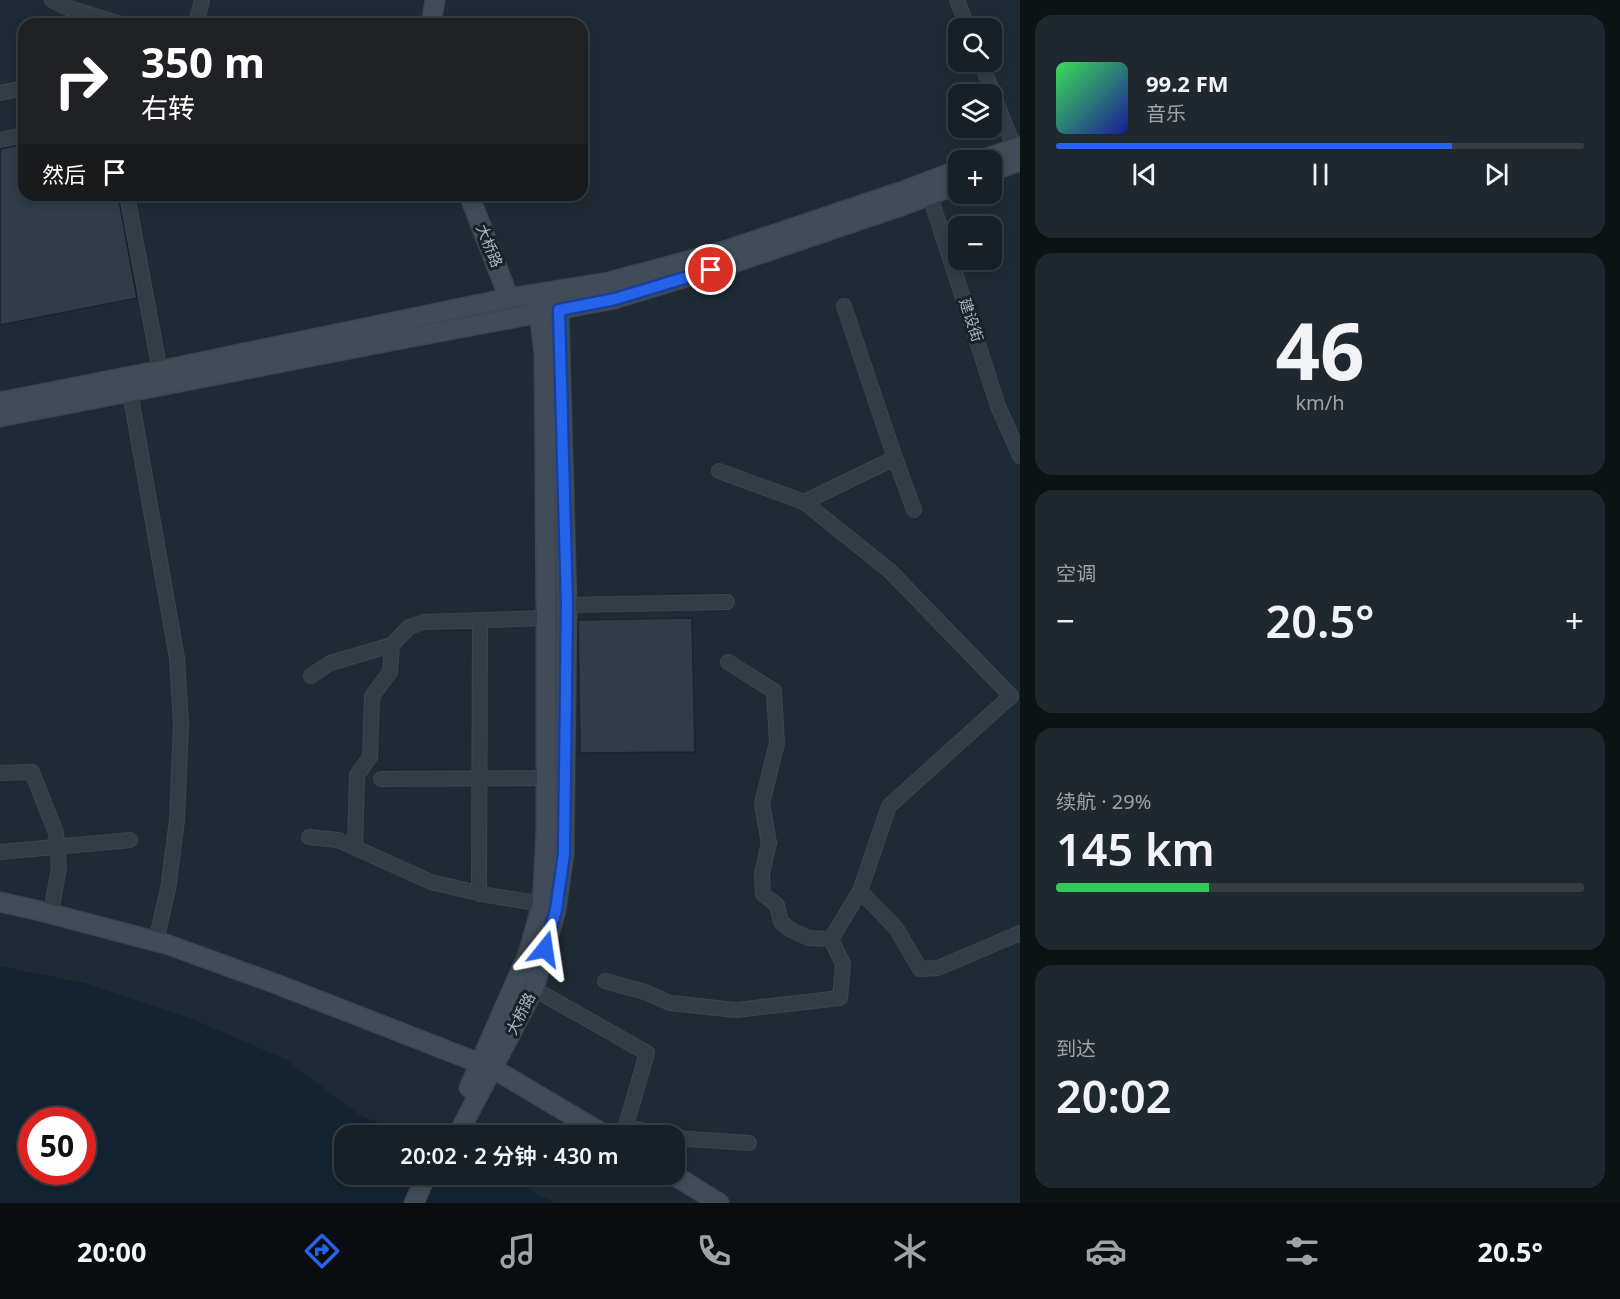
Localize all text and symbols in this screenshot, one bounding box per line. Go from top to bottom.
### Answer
map controls [948,18,1002,270]
button: search [948,18,1002,72]
text: 350 m [141,33,265,90]
icon: right [42,42,120,120]
text: 99.2 FM [1146,68,1228,98]
button: layers [948,84,1002,138]
text: 右转 [141,89,195,126]
text: 音乐 [1146,100,1186,127]
button: + [948,150,1002,204]
icon: arrive [98,156,131,189]
icon: previous [1128,158,1161,191]
icon: pause [1304,158,1337,191]
icon: next [1480,158,1513,191]
text: 然后 [42,159,86,189]
button: − [948,216,1002,270]
street label: 大桥路 [472,221,508,270]
pin [685,244,736,295]
icon: arrive [694,253,727,286]
street label: 建设街 [955,295,988,344]
text: 46 [1275,297,1365,403]
text: km/h [1295,389,1345,416]
text: 空调 [1056,560,1096,587]
text: 20.5° [1266,590,1374,651]
text: − [1056,598,1075,643]
text: + [1565,598,1584,643]
text: 续航 · 29% [1056,788,1151,815]
text: 145 km [1056,818,1215,879]
position arrow [513,917,577,981]
street label: 大桥路 [501,989,539,1038]
text: 到达 [1056,1035,1096,1062]
text: 20:02 [1056,1065,1171,1126]
speed limit sign: 50 [18,1107,96,1185]
text: 20:02 · 2 分钟 · 430 m [400,1140,619,1170]
icon: directions [301,1230,343,1272]
icon: music [497,1230,539,1272]
icon: phone [693,1230,735,1272]
icon: climate [889,1230,931,1272]
icon: car [1085,1230,1127,1272]
icon: filters [1281,1230,1323,1272]
text: 20:00 [77,1233,146,1270]
text: 20.5° [1478,1233,1543,1270]

